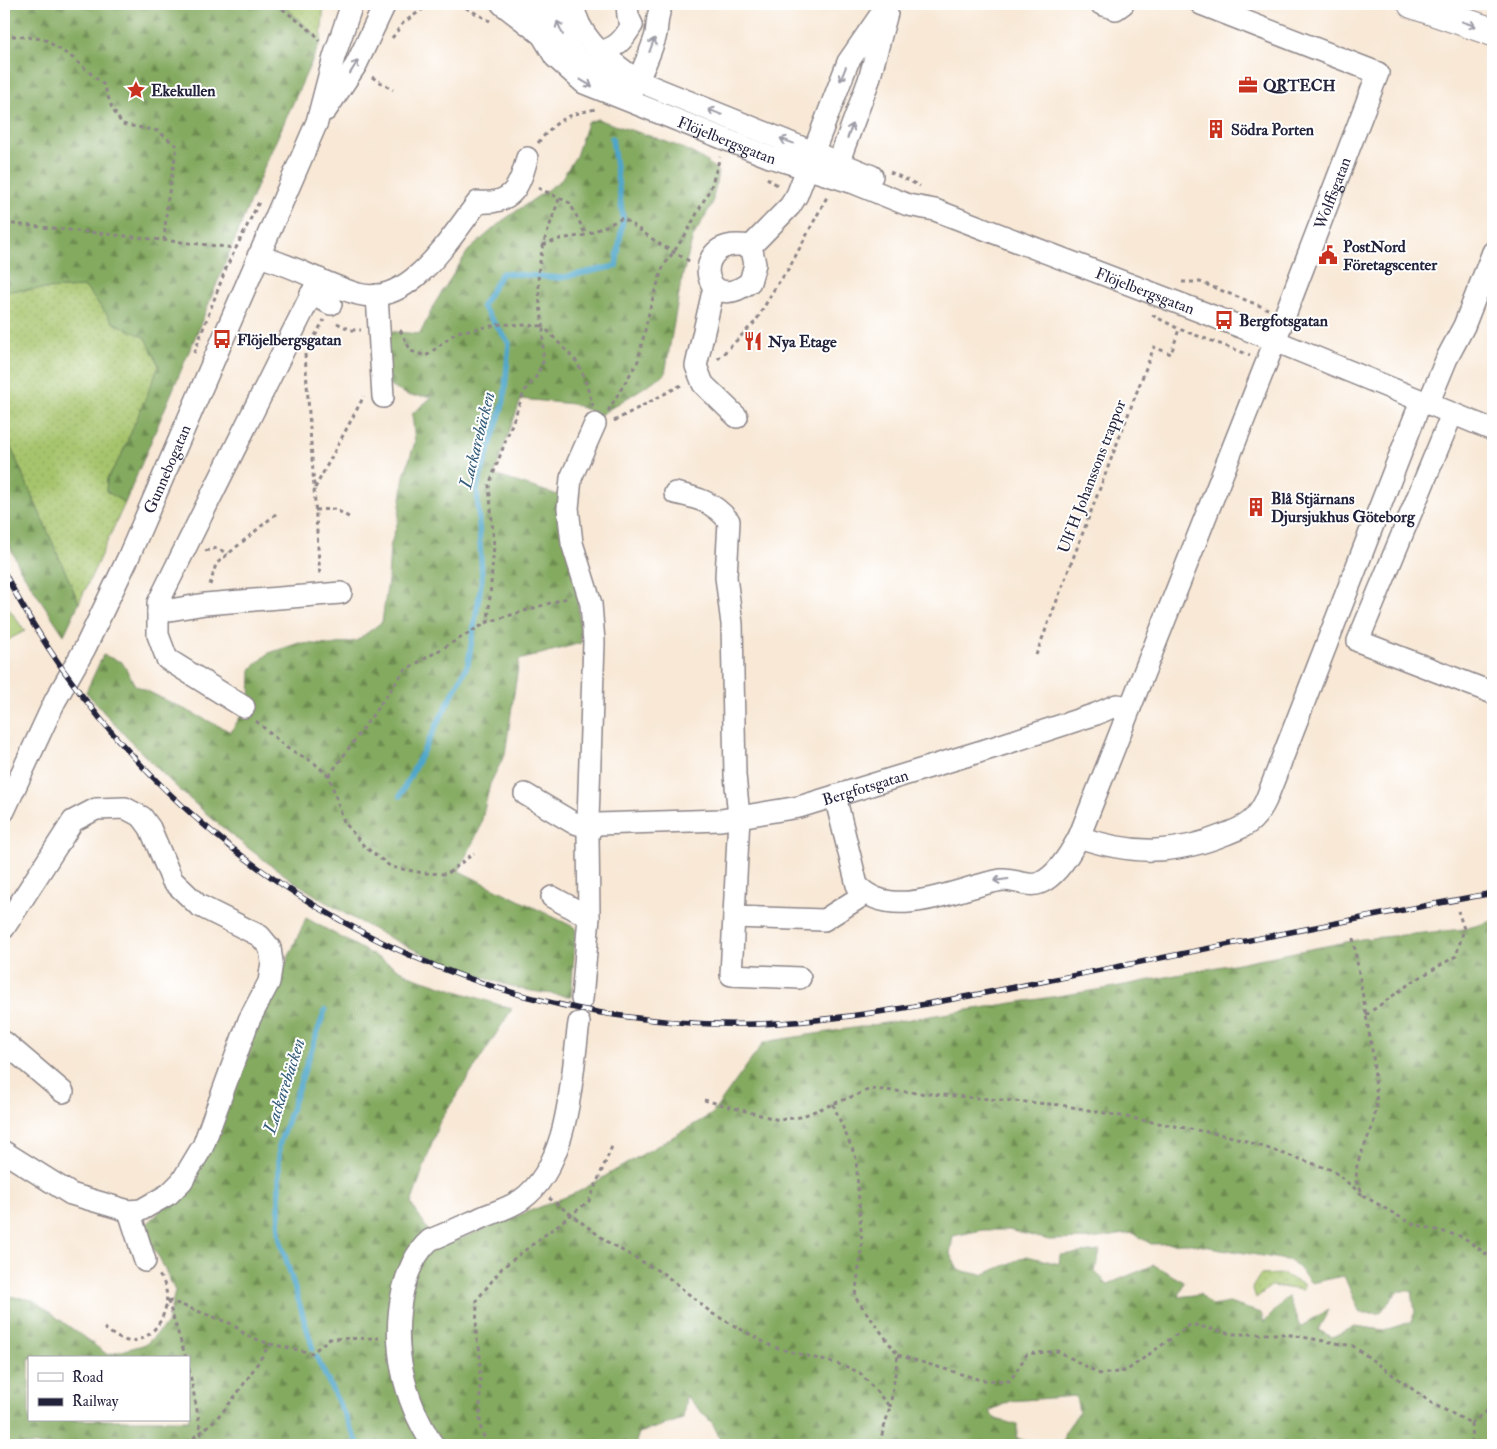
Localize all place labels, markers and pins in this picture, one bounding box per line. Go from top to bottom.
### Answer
office icon: QRTECH [1237,74,1259,96]
place label: QRTECH [1263,76,1336,96]
place icon: Ekekullen [125,79,147,101]
place label: Ekekullen [151,81,216,101]
building icon: Södra Porten [1205,118,1227,140]
place label: Södra Porten [1231,120,1315,140]
place label: PostNord Företagscenter [1343,237,1438,276]
public building icon: PostNord Företagscenter [1317,244,1339,266]
bus stop icon: Bergfotsgatan [1213,309,1235,331]
place label: Bergfotsgatan [1239,311,1329,332]
bus stop icon: Flöjelbergsgatan [211,328,233,350]
place label: Flöjelbergsgatan [237,330,342,351]
restaurant icon: Nya Etage [742,330,764,352]
place label: Nya Etage [767,332,837,353]
place label: Blå Stjärnans Djursjukhus Göteborg [1271,489,1416,528]
building icon: Blå Stjärnans Djursjukhus Göteborg [1245,496,1267,518]

